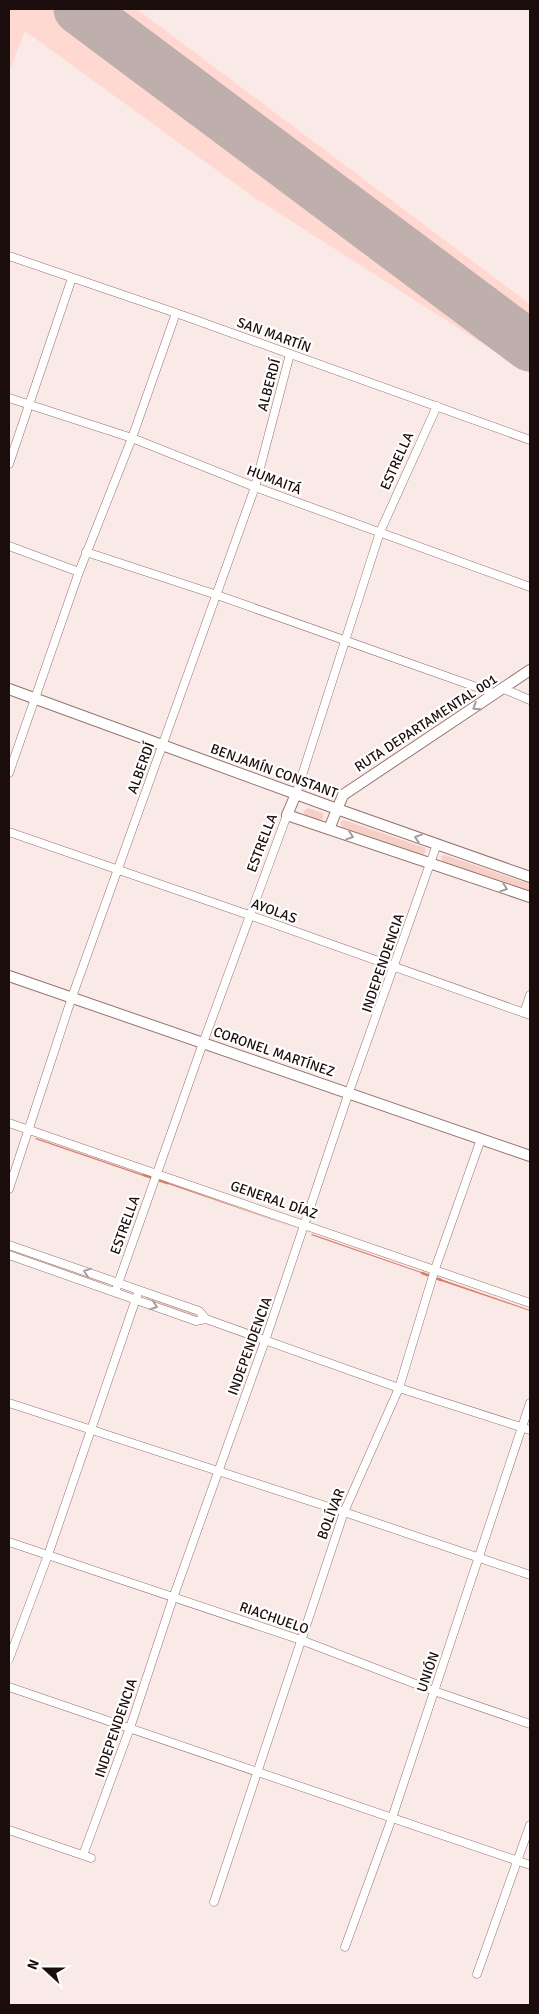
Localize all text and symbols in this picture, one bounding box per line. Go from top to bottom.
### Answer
street label: SAN MARTÍN [235,314,313,356]
street label: ALBERDÍ [254,356,284,413]
street label: ESTRELLA [377,429,417,493]
street label: HUMAITÁ [244,462,304,498]
street label: RUTA DEPARTAMENTAL 001 [351,670,501,776]
one-way arrow [472,701,481,710]
street label: ALBERDÍ [124,739,158,796]
street label: BENJAMÍN CONSTANT [208,740,340,802]
street label: ESTRELLA [243,811,281,875]
one-way arrow [345,831,354,841]
one-way arrow [414,833,423,843]
one-way arrow [499,883,508,893]
street label: AYOLAS [249,895,299,927]
street label: INDEPENDENCIA [358,911,408,1015]
street label: CORONEL MARTÍNEZ [211,1023,337,1081]
street label: GENERAL DÍAZ [228,1177,320,1223]
street label: ESTRELLA [107,1193,144,1257]
one-way arrow [83,1268,92,1278]
street label: INDEPENDENCIA [224,1294,276,1398]
one-way arrow [149,1300,158,1310]
street label: BOLÍVAR [314,1486,348,1542]
street label: RIACHUELO [237,1598,311,1638]
street label: UNIÓN [413,1650,443,1694]
street label: INDEPENDENCIA [91,1676,141,1780]
north arrow [20,1944,70,1994]
text: N [24,1957,43,1972]

